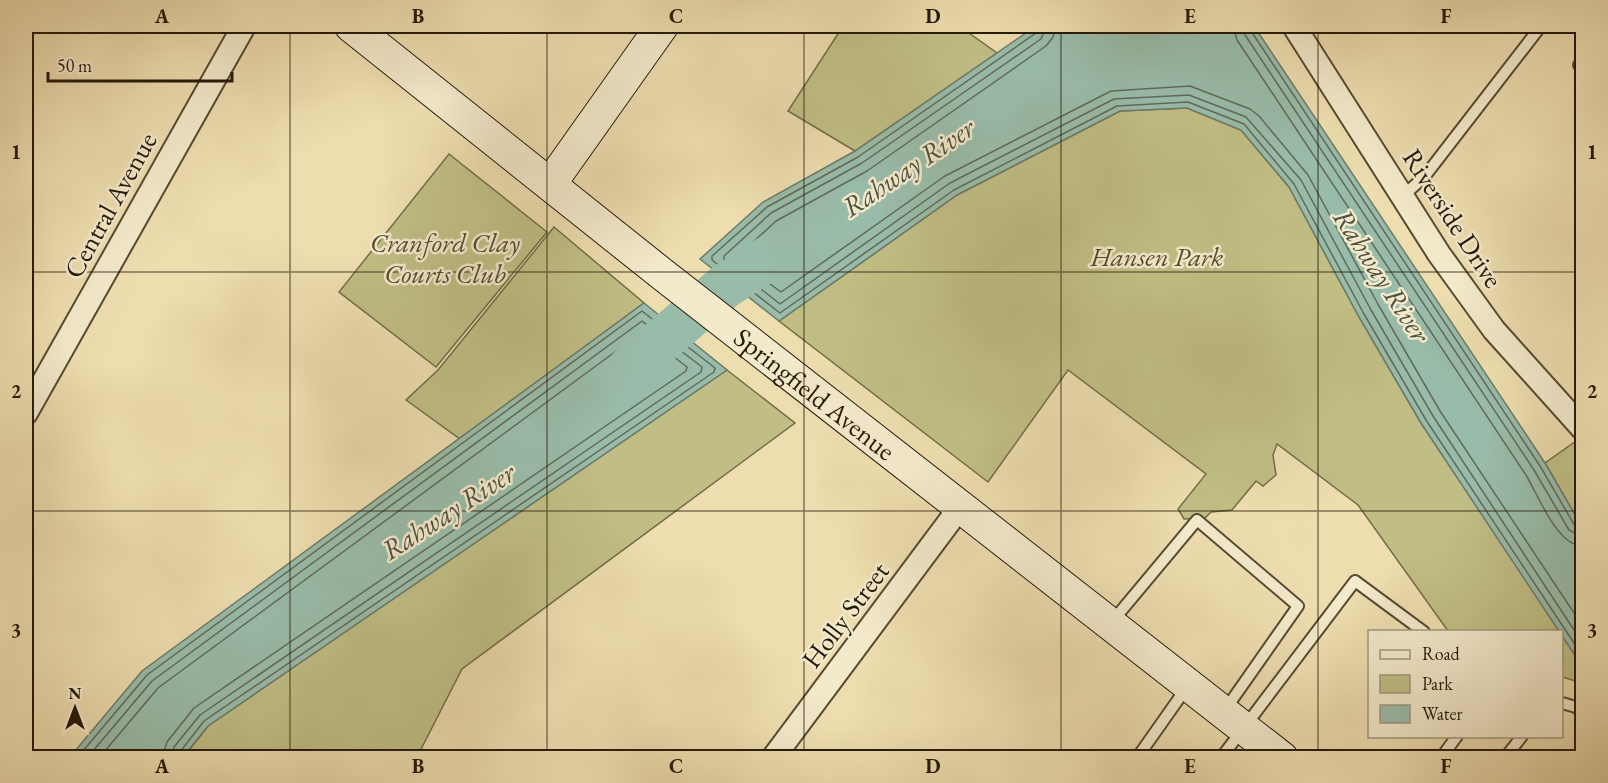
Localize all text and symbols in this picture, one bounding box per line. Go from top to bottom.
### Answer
text: A [154,3,170,29]
text: B [412,3,424,29]
text: C [669,3,683,29]
text: D [925,3,941,29]
text: E [1184,3,1196,29]
text: F [1441,3,1452,29]
scale bar [48,45,232,83]
text: 50 m [57,54,92,77]
water label: Rahway River [835,109,983,225]
street label: Central Avenue [56,126,164,284]
text: 1 [11,139,21,165]
text: 1 [1587,139,1597,165]
street label: Riverside Drive [1395,142,1511,294]
water label: Rahway River [1325,201,1439,350]
park label: Cranford Clay Courts Club [370,225,520,291]
park label: Hansen Park [1090,239,1223,274]
street label: Springfield Avenue [727,319,903,468]
text: 2 [11,378,22,404]
text: 2 [1587,378,1598,404]
water label: Rahway River [374,454,523,568]
street label: Holly Street [794,554,897,675]
text: 3 [11,617,21,643]
text: 3 [1587,617,1597,643]
legend [1368,630,1563,738]
text: Road [1422,642,1461,665]
text: Park [1422,672,1453,695]
north arrow [45,678,105,738]
text: N [69,683,82,704]
text: Water [1422,702,1463,725]
text: A [154,753,170,779]
text: B [412,753,424,779]
text: C [669,753,683,779]
text: D [925,753,941,779]
text: E [1184,753,1196,779]
text: F [1441,753,1452,779]

